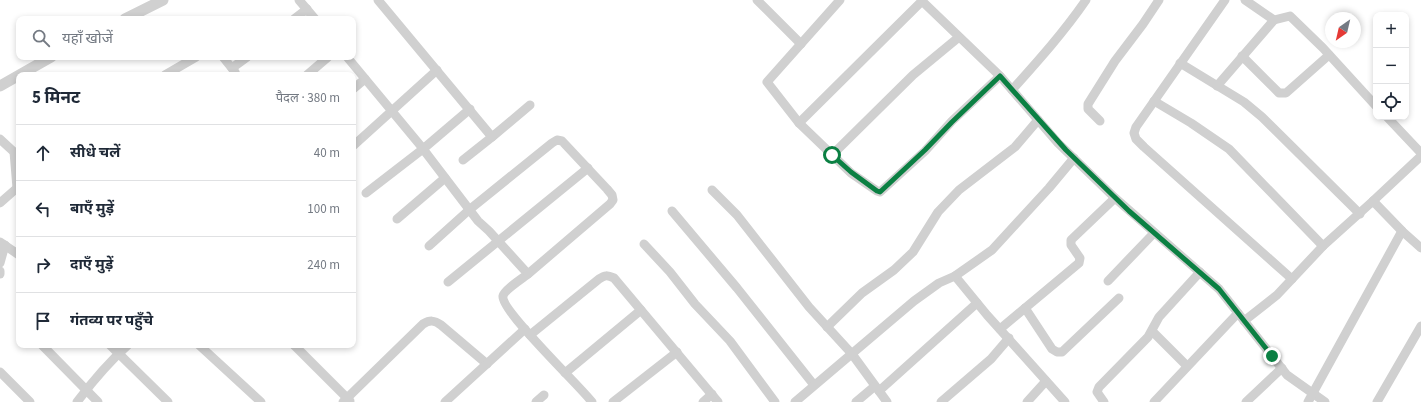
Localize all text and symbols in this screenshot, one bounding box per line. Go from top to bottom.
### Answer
north arrow [1325,12,1361,48]
map controls [1373,12,1409,120]
button: + [1373,12,1409,48]
search box [16,16,356,60]
icon: search [30,27,52,49]
text: यहाँ खोजें [62,28,113,49]
button: − [1373,48,1409,84]
button: locate [1373,84,1409,120]
text: 5 मिनट [32,86,80,110]
text: पैदल · 380 m [276,89,340,107]
icon: ahead [32,142,54,164]
text: सीधे चलें [70,142,120,163]
text: 40 m [314,144,340,162]
route start [823,146,841,164]
icon: left [32,198,54,220]
text: बाएँ मुड़ें [70,198,114,219]
text: 100 m [307,200,340,218]
icon: right [32,254,54,276]
text: दाएँ मुड़ें [70,254,113,275]
text: 240 m [307,256,340,274]
icon: arrive [32,310,54,332]
text: गंतव्य पर पहुँचे [70,310,153,331]
route end [1263,347,1281,365]

